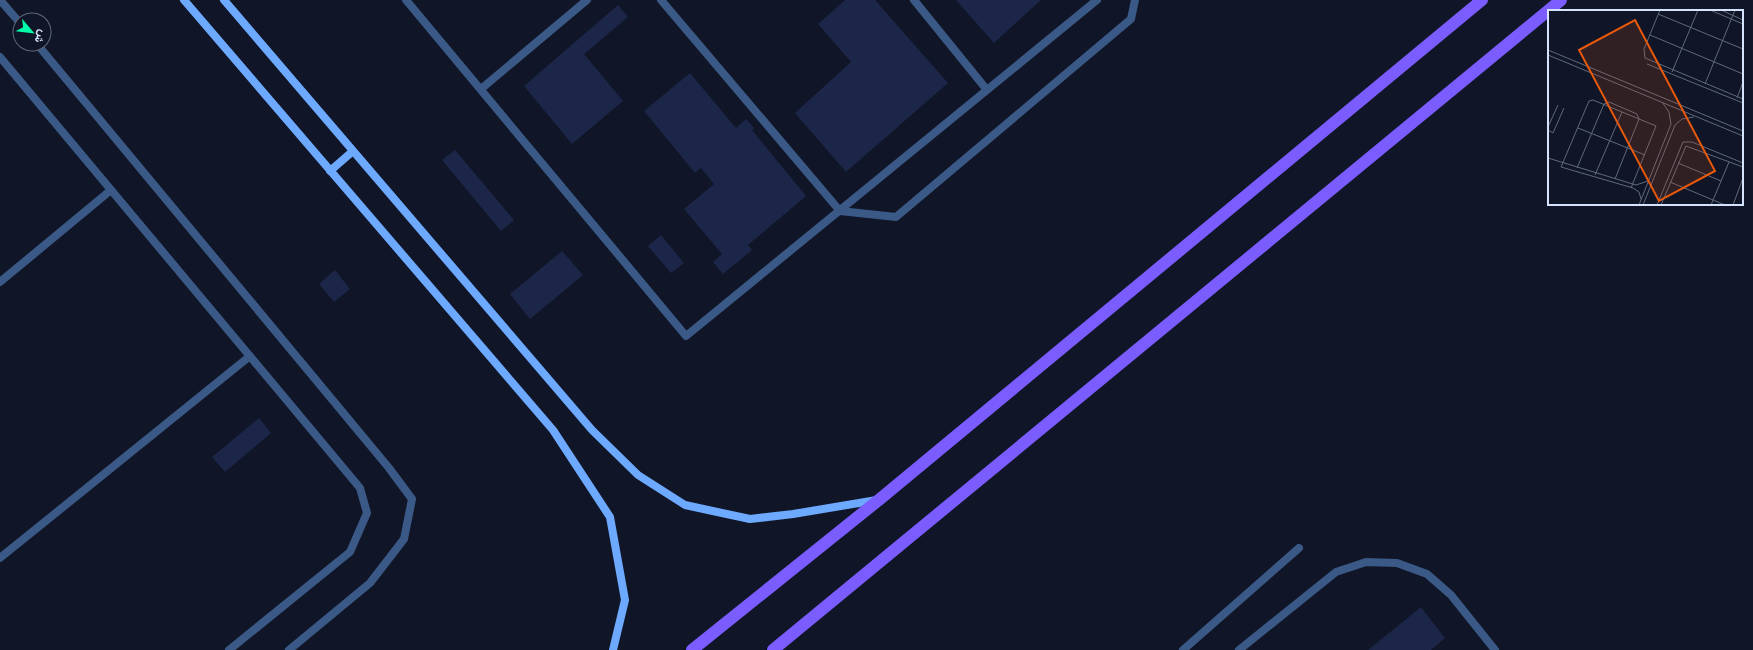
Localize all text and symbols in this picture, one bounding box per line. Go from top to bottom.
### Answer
inset map [1548,10,1743,205]
north arrow [12,12,52,52]
text: ش [32,28,49,45]

